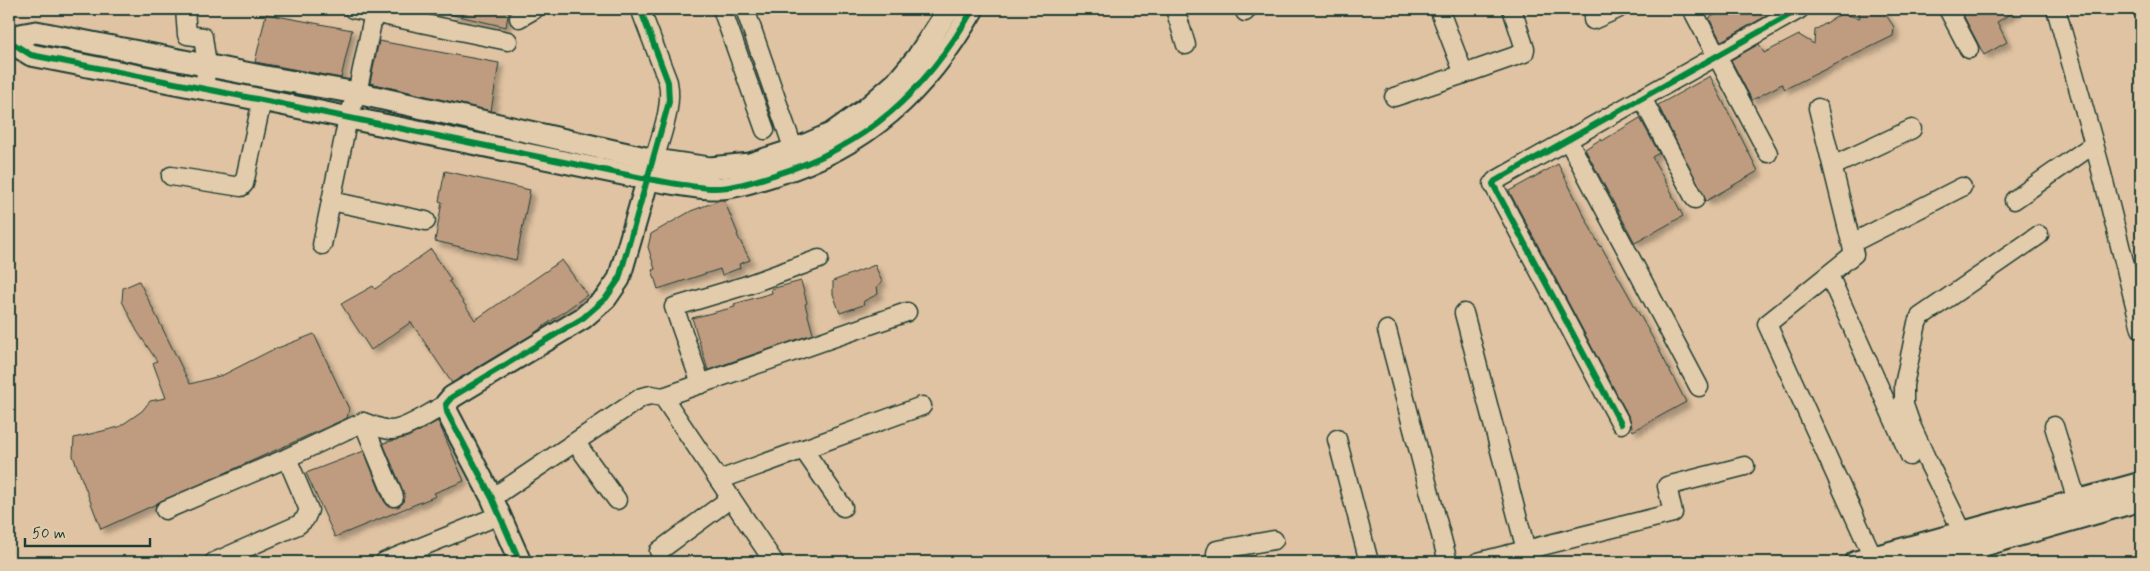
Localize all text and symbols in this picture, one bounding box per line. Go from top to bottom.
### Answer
scale bar [25,516,150,548]
text: 50 m [32,524,66,544]

